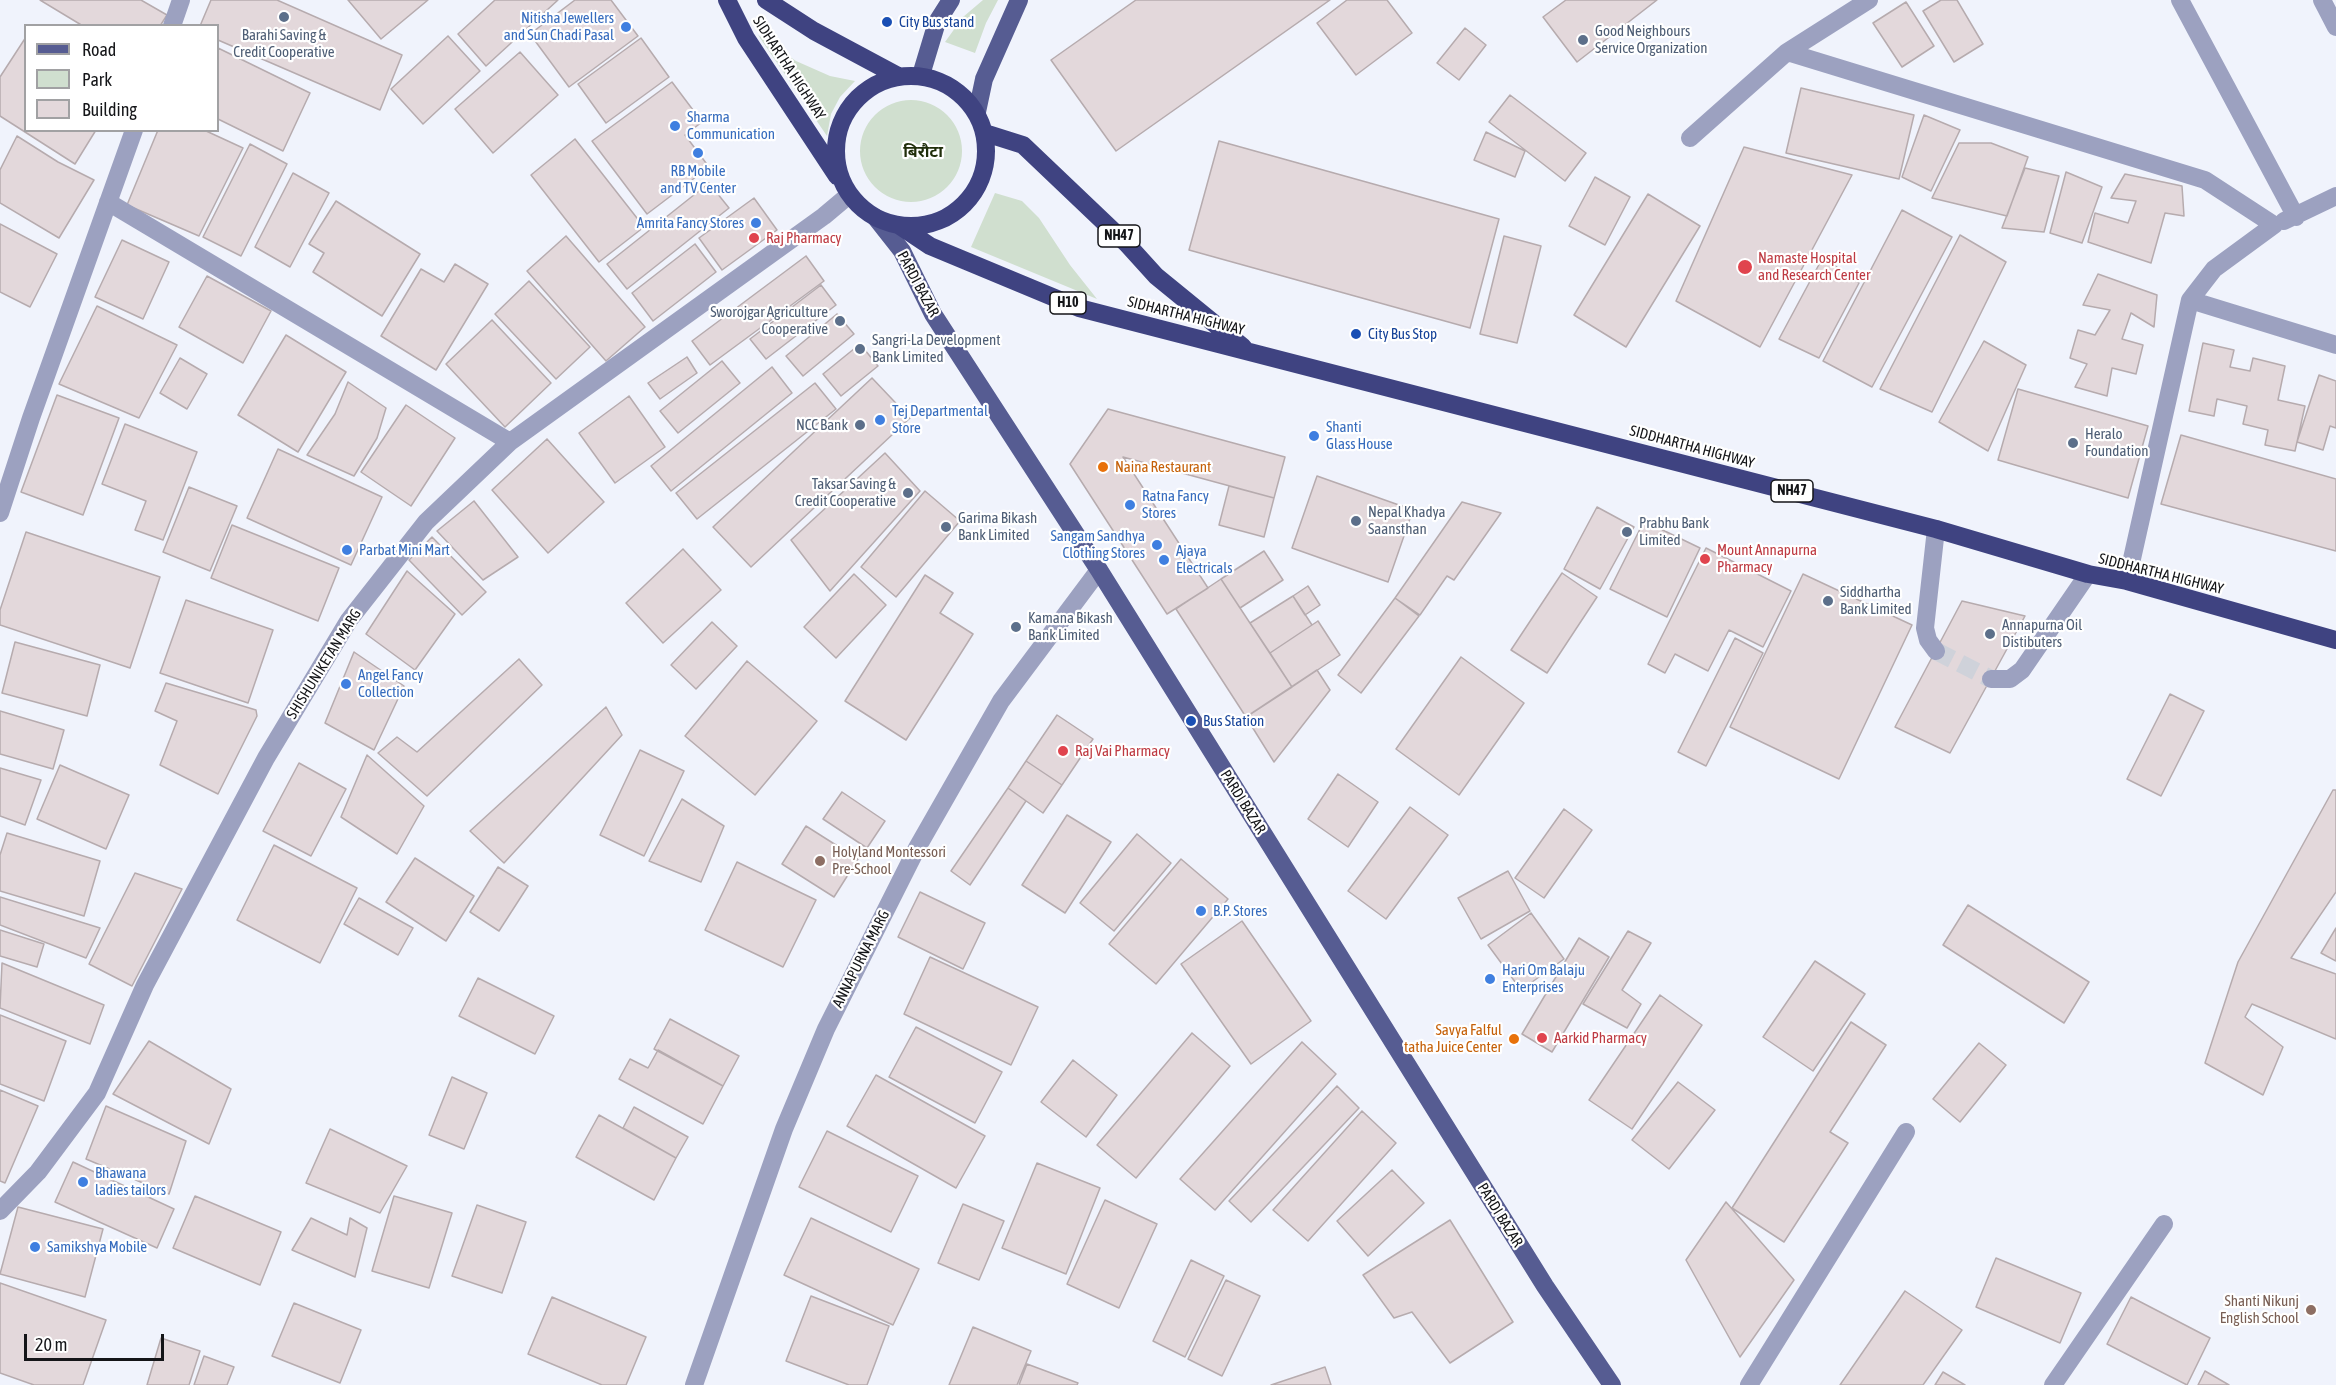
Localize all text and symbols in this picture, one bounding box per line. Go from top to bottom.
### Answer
place label: Nitisha Jewellers and Sun Chadi Pasal [504,9,614,44]
marker: Barahi Saving & Credit Cooperative [277,10,291,24]
street label: SIDHARTHA HIGHWAY [749,13,829,123]
place label: City Bus stand [899,13,974,31]
marker: City Bus stand [880,15,894,29]
marker: Nitisha Jewellers and Sun Chadi Pasal [619,20,633,34]
place label: Good Neighbours Service Organization [1595,22,1708,57]
legend [24,24,219,132]
place label: Barahi Saving & Credit Cooperative [233,26,335,61]
marker: Good Neighbours Service Organization [1576,33,1590,47]
text: Road [82,39,116,60]
text: Park [82,69,112,90]
text: Building [82,99,137,120]
place label: Sharma Communication [687,108,775,143]
marker: Sharma Communication [668,119,682,133]
district label: बिरौटा [903,142,943,162]
marker: RB Mobile and TV Center [691,146,705,160]
place label: RB Mobile and TV Center [660,162,736,197]
place label: Amrita Fancy Stores [637,214,744,232]
marker: Amrita Fancy Stores [749,216,763,230]
road number: NH47 [1098,225,1140,247]
place label: Raj Pharmacy [766,229,842,247]
marker: Raj Pharmacy [747,231,761,245]
street label: PARDI BAZAR [893,248,943,320]
place label: Namaste Hospital and Research Center [1758,249,1870,284]
marker: Namaste Hospital and Research Center [1736,258,1754,276]
road number: H10 [1050,292,1086,314]
street label: SIDHARTHA HIGHWAY [1126,293,1246,339]
place label: Sworojgar Agriculture Cooperative [710,303,828,338]
marker: Sworojgar Agriculture Cooperative [833,314,847,328]
place label: City Bus Stop [1368,325,1437,343]
marker: City Bus Stop [1349,327,1363,341]
place label: Sangri-La Development Bank Limited [872,331,1001,366]
marker: Sangri-La Development Bank Limited [853,342,867,356]
place label: Tej Departmental Store [892,402,988,437]
marker: Tej Departmental Store [873,413,887,427]
place label: NCC Bank [796,416,848,434]
marker: NCC Bank [853,418,867,432]
place label: Shanti Glass House [1326,418,1393,453]
street label: SIDDHARTHA HIGHWAY [1628,422,1756,472]
place label: Heralo Foundation [2085,425,2148,460]
marker: Shanti Glass House [1307,429,1321,443]
marker: Heralo Foundation [2066,436,2080,450]
place label: Naina Restaurant [1115,458,1211,476]
marker: Naina Restaurant [1096,460,1110,474]
place label: Taksar Saving & Credit Cooperative [795,475,896,510]
road number: NH47 [1771,480,1813,502]
marker: Taksar Saving & Credit Cooperative [901,486,915,500]
place label: Ratna Fancy Stores [1142,487,1209,522]
marker: Ratna Fancy Stores [1123,498,1137,512]
place label: Nepal Khadya Saansthan [1368,503,1445,538]
place label: Garima Bikash Bank Limited [958,509,1037,544]
marker: Nepal Khadya Saansthan [1349,514,1363,528]
place label: Prabhu Bank Limited [1639,514,1709,549]
marker: Garima Bikash Bank Limited [939,520,953,534]
marker: Prabhu Bank Limited [1620,525,1634,539]
place label: Sangam Sandhya Clothing Stores [1051,527,1145,562]
marker: Sangam Sandhya Clothing Stores [1150,538,1164,552]
place label: Parbat Mini Mart [359,541,450,559]
place label: Mount Annapurna Pharmacy [1717,541,1817,576]
place label: Ajaya Electricals [1176,542,1232,577]
marker: Parbat Mini Mart [340,543,354,557]
street label: SIDDHARTHA HIGHWAY [2097,550,2225,598]
marker: Mount Annapurna Pharmacy [1698,552,1712,566]
marker: Ajaya Electricals [1157,553,1171,567]
place label: Siddhartha Bank Limited [1840,583,1912,618]
marker: Siddhartha Bank Limited [1821,594,1835,608]
street label: SHISHUNIKETAN MARG [283,606,365,722]
place label: Kamana Bikash Bank Limited [1028,609,1113,644]
place label: Annapurna Oil Distibuters [2002,616,2082,651]
marker: Kamana Bikash Bank Limited [1009,620,1023,634]
marker: Annapurna Oil Distibuters [1983,627,1997,641]
place label: Angel Fancy Collection [358,666,423,701]
marker: Angel Fancy Collection [339,677,353,691]
place label: Bus Station [1203,712,1264,730]
marker: Bus Station [1184,714,1198,728]
place label: Raj Vai Pharmacy [1075,742,1170,760]
marker: Raj Vai Pharmacy [1056,744,1070,758]
street label: PARDI BAZAR [1216,767,1270,837]
place label: Holyland Montessori Pre-School [832,843,946,878]
marker: Holyland Montessori Pre-School [813,854,827,868]
place label: B.P. Stores [1213,902,1267,920]
marker: B.P. Stores [1194,904,1208,918]
street label: ANNAPURNA MARG [829,907,893,1011]
place label: Hari Om Balaju Enterprises [1502,961,1585,996]
marker: Hari Om Balaju Enterprises [1483,972,1497,986]
place label: Savya Falful tatha Juice Center [1404,1021,1502,1056]
place label: Aarkid Pharmacy [1554,1029,1647,1047]
marker: Aarkid Pharmacy [1535,1031,1549,1045]
marker: Savya Falful tatha Juice Center [1507,1032,1521,1046]
place label: Bhawana ladies tailors [95,1164,166,1199]
marker: Bhawana ladies tailors [76,1175,90,1189]
street label: PARDI BAZAR [1473,1180,1527,1250]
place label: Samikshya Mobile [47,1238,147,1256]
marker: Samikshya Mobile [28,1240,42,1254]
place label: Shanti Nikunj English School [2220,1292,2299,1327]
marker: Shanti Nikunj English School [2304,1303,2318,1317]
scale bar [27,1322,166,1360]
text: 20 m [35,1334,67,1355]

